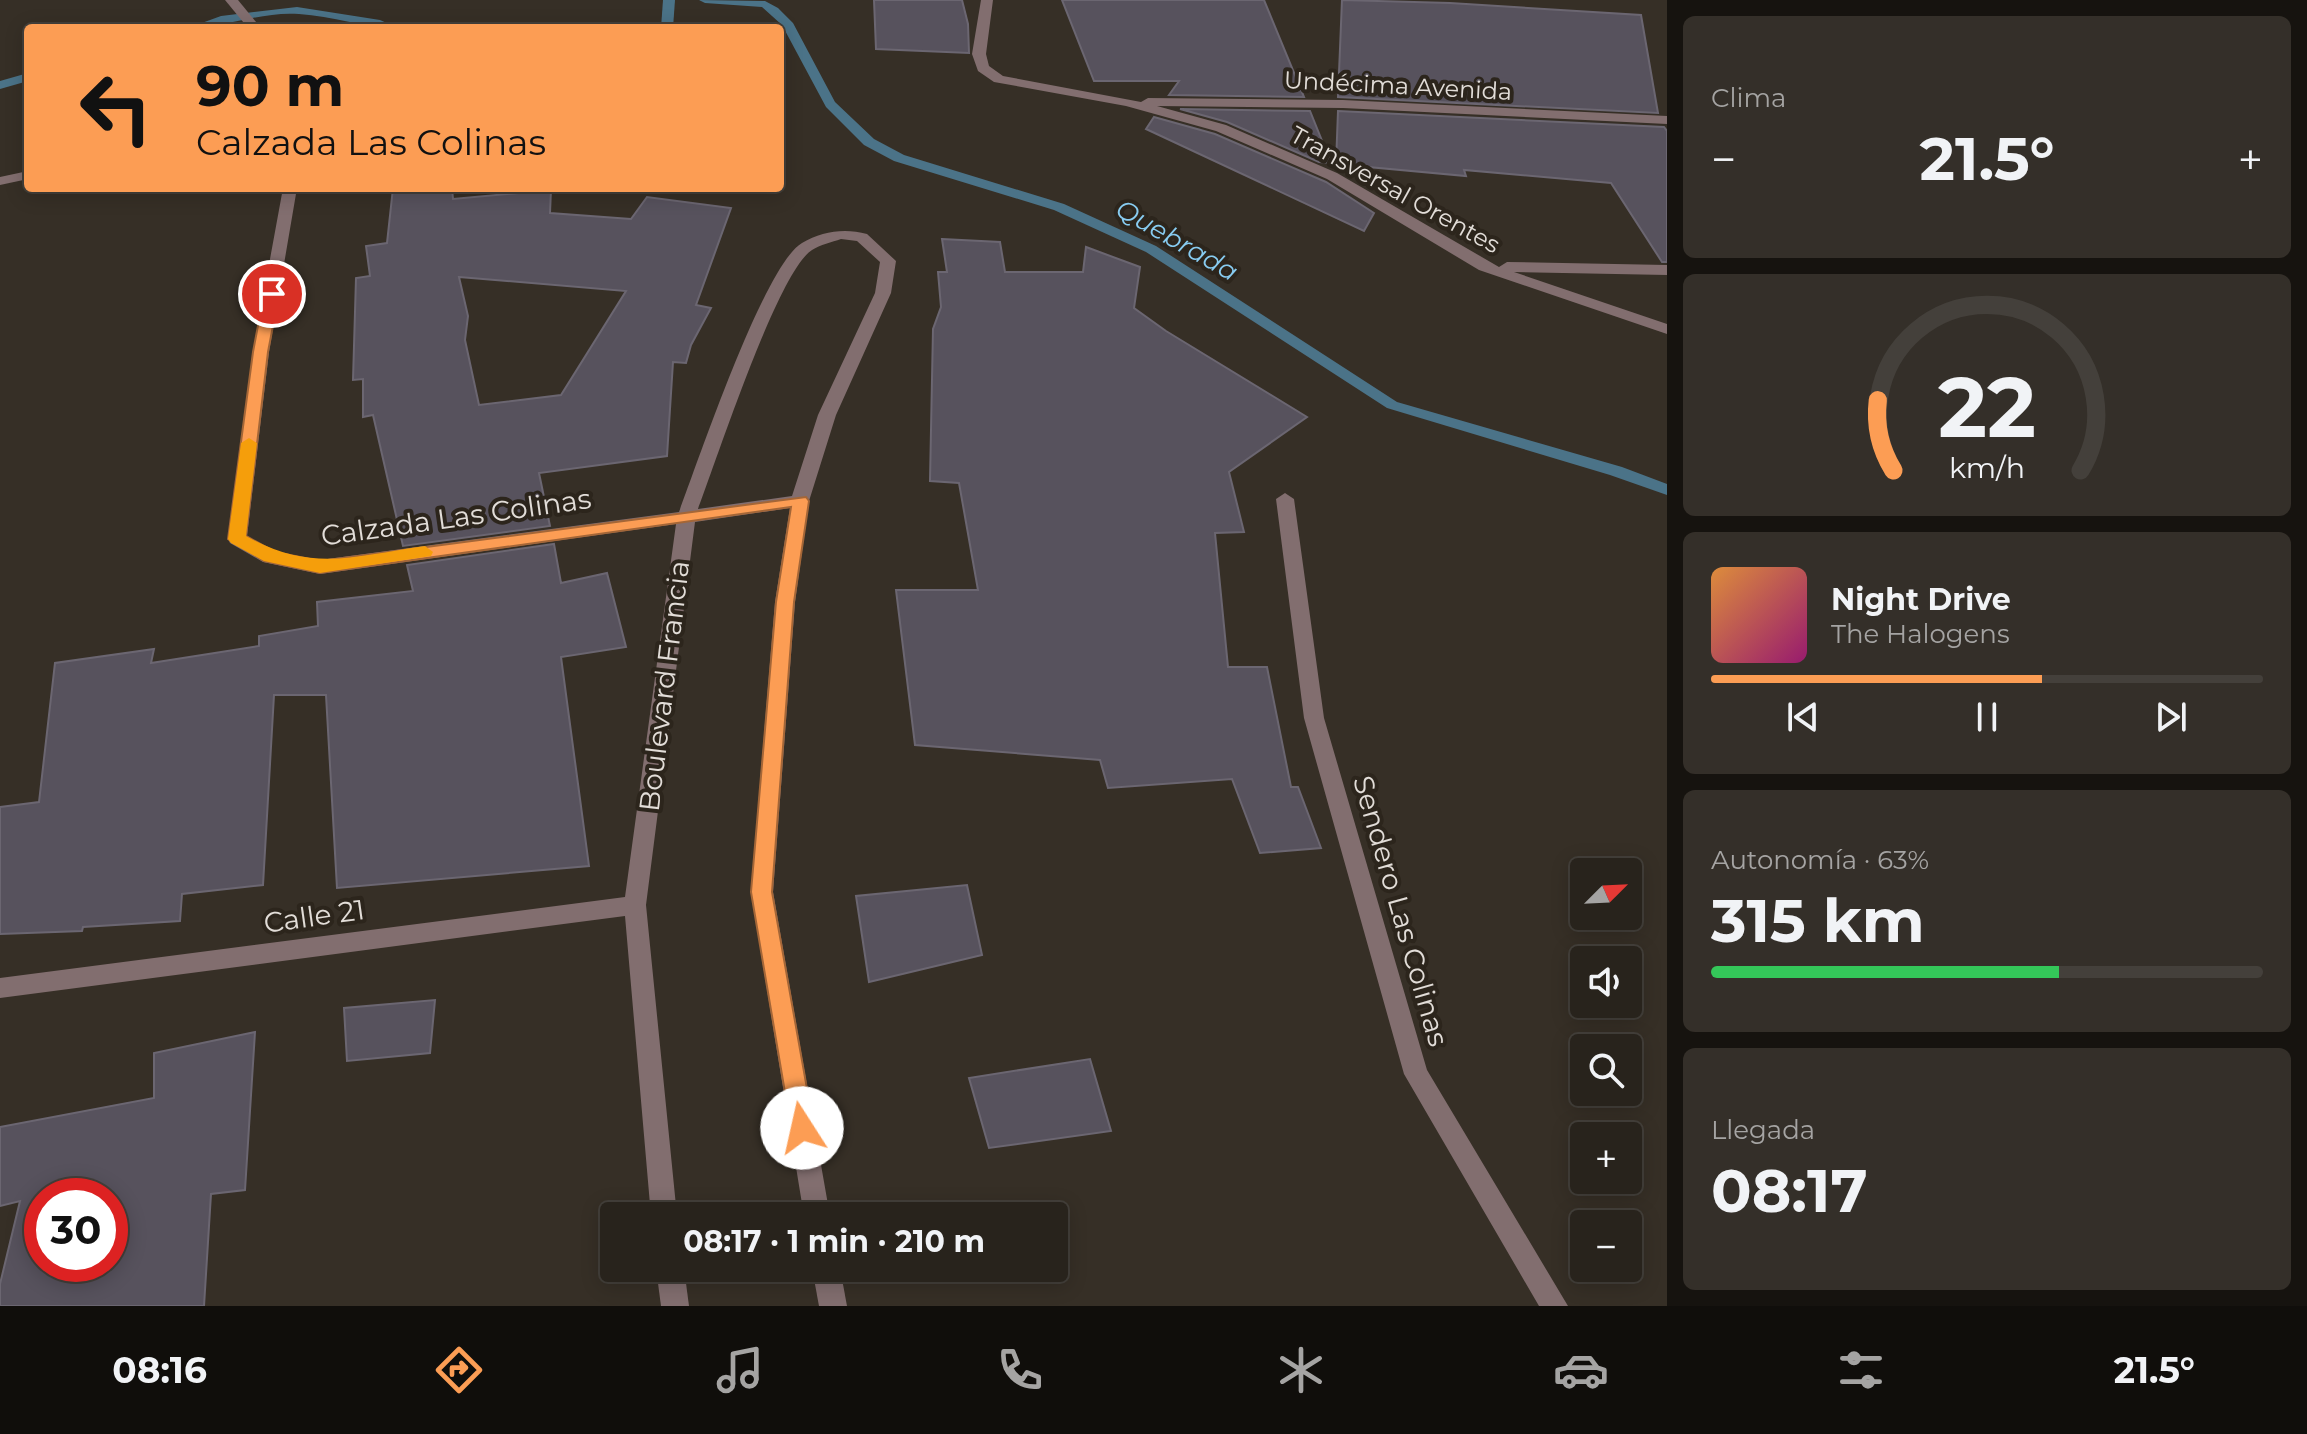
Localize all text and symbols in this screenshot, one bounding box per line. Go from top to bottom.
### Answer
text: 90 m [196,52,344,120]
icon: left [64,56,168,160]
street label: Undécima Avenida [1283,65,1513,106]
text: Clima [1711,82,1786,114]
text: Calzada Las Colinas [196,120,546,164]
street label: Transversal Orentes [1285,120,1505,259]
text: 21.5° [1919,122,2055,195]
text: − [1711,132,1736,186]
text: + [2238,132,2263,186]
water label: Quebrada [1110,192,1244,288]
pin [238,260,306,328]
icon: arrive [250,272,294,316]
text: 22 [1938,356,2036,458]
text: km/h [1949,450,2025,485]
street label: Calzada Las Colinas [319,481,593,553]
street label: Boulevard Francia [632,559,696,813]
text: Night Drive [1831,581,2011,618]
text: The Halogens [1831,618,2010,650]
icon: previous [1781,695,1825,739]
icon: pause [1965,695,2009,739]
icon: next [2149,695,2193,739]
street label: Sendero Las Colinas [1346,772,1456,1050]
text: Autonomía · 63% [1711,844,1929,876]
north arrow [1570,858,1642,930]
map controls [1570,858,1642,1282]
text: 315 km [1711,884,1925,957]
street label: Calle 21 [261,892,367,940]
button: sound [1570,946,1642,1018]
button: search [1570,1034,1642,1106]
position arrow [760,1086,844,1170]
text: Llegada [1711,1114,1815,1146]
button: + [1570,1122,1642,1194]
text: 08:17 [1711,1154,1868,1227]
speed limit sign: 30 [24,1178,128,1282]
button: − [1570,1210,1642,1282]
text: 08:17 · 1 min · 210 m [683,1223,985,1260]
icon: directions [431,1342,487,1398]
icon: music [712,1342,768,1398]
icon: phone [992,1342,1048,1398]
icon: climate [1273,1342,1329,1398]
icon: car [1553,1342,1609,1398]
icon: filters [1833,1342,1889,1398]
text: 08:16 [112,1348,207,1392]
text: 21.5° [2114,1348,2195,1392]

